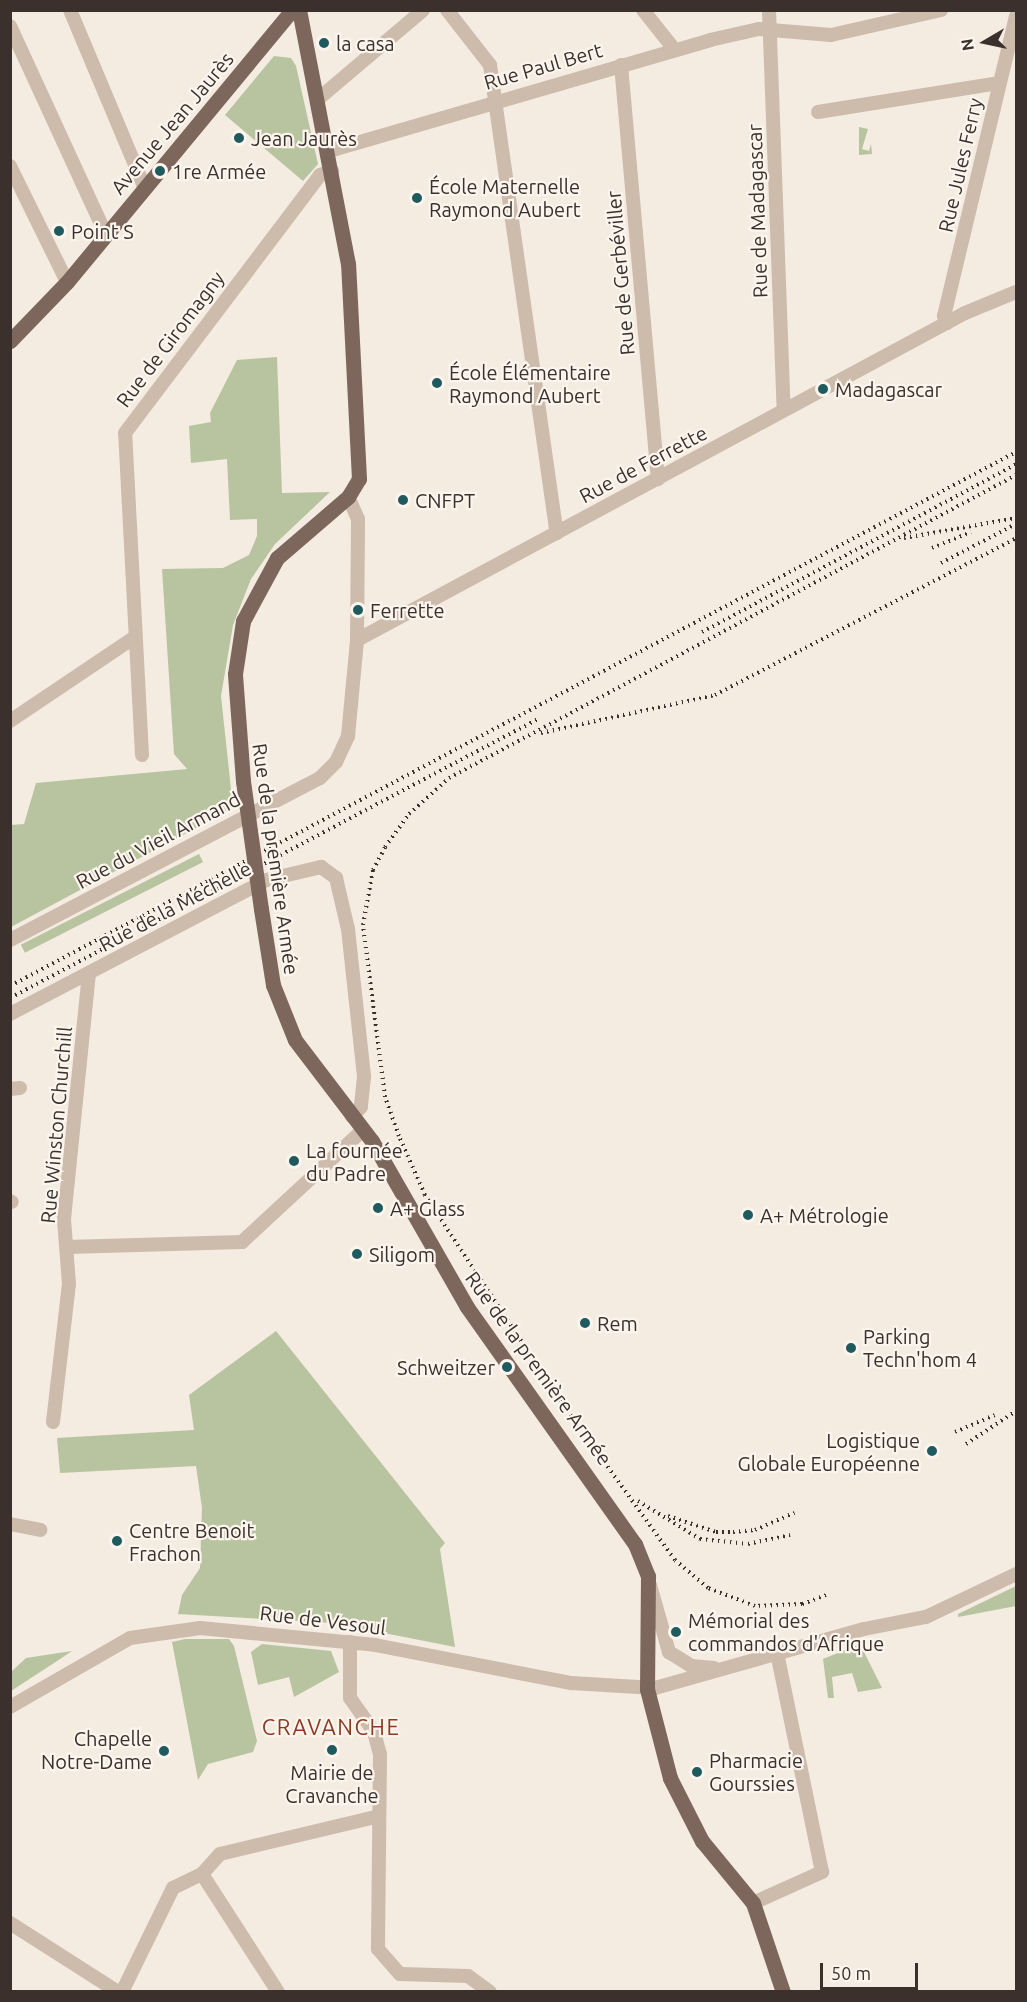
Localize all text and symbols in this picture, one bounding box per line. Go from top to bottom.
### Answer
north arrow [955,12,1015,72]
place label: la casa [336,31,395,55]
marker: la casa [317,36,331,50]
street label: Rue Paul Bert [481,38,605,94]
text: N [957,38,977,52]
street label: Avenue Jean Jaurès [106,47,238,199]
street label: Rue Jules Ferry [933,96,987,234]
street label: Rue de Madagascar [742,124,772,298]
place label: Jean Jaurès [251,126,357,150]
marker: Jean Jaurès [232,131,246,145]
place label: 1re Armée [172,159,266,183]
marker: 1re Armée [153,164,167,178]
place label: École Maternelle Raymond Aubert [429,174,581,221]
street label: Rue de Gerbéviller [601,190,639,356]
marker: École Maternelle Raymond Aubert [410,191,424,205]
place label: Point S [71,219,134,243]
marker: Point S [52,224,66,238]
street label: Rue de Giromagny [111,266,229,412]
place label: École Élémentaire Raymond Aubert [449,360,611,407]
marker: École Élémentaire Raymond Aubert [430,376,444,390]
place label: Madagascar [835,377,942,401]
marker: Madagascar [816,382,830,396]
street label: Rue de Ferrette [575,420,711,508]
place label: CNFPT [415,488,475,512]
marker: CNFPT [396,493,410,507]
place label: Ferrette [370,598,444,622]
marker: Ferrette [351,603,365,617]
street label: Rue de la première Armée [248,742,304,976]
street label: Rue du Vieil Armand [72,787,244,893]
street label: Rue de la Méchelle [95,856,255,956]
street label: Rue Winston Churchill [35,1026,77,1224]
place label: La fournée du Padre [306,1138,403,1185]
marker: La fournée du Padre [287,1154,301,1168]
place label: A+ Glass [390,1196,465,1220]
marker: A+ Glass [371,1201,385,1215]
place label: A+ Métrologie [760,1203,889,1227]
marker: A+ Métrologie [741,1208,755,1222]
place label: Siligom [369,1242,435,1266]
marker: Siligom [350,1247,364,1261]
street label: Rue de la première Armée [461,1266,617,1470]
place label: Rem [597,1311,638,1335]
marker: Rem [578,1316,592,1330]
place label: Parking Techn'hom 4 [863,1324,977,1371]
marker: Parking Techn'hom 4 [844,1341,858,1355]
place label: Schweitzer [397,1355,495,1379]
marker: Schweitzer [500,1360,514,1374]
place label: Logistique Globale Européenne [738,1428,920,1475]
marker: Logistique Globale Européenne [925,1444,939,1458]
place label: Centre Benoit Frachon [129,1518,254,1565]
marker: Centre Benoit Frachon [110,1534,124,1548]
street label: Rue de Vesoul [259,1600,387,1640]
place label: Mémorial des commandos d'Afrique [688,1608,884,1655]
marker: Mémorial des commandos d'Afrique [669,1625,683,1639]
district label: CRAVANCHE [262,1714,400,1740]
place label: Chapelle Notre-Dame [41,1727,152,1774]
marker: Mairie de Cravanche [325,1743,339,1757]
marker: Chapelle Notre-Dame [157,1744,171,1758]
place label: Pharmacie Gourssies [709,1748,803,1795]
place label: Mairie de Cravanche [285,1760,379,1807]
marker: Pharmacie Gourssies [690,1765,704,1779]
scale bar [823,1951,920,1989]
text: 50 m [831,1963,871,1983]

